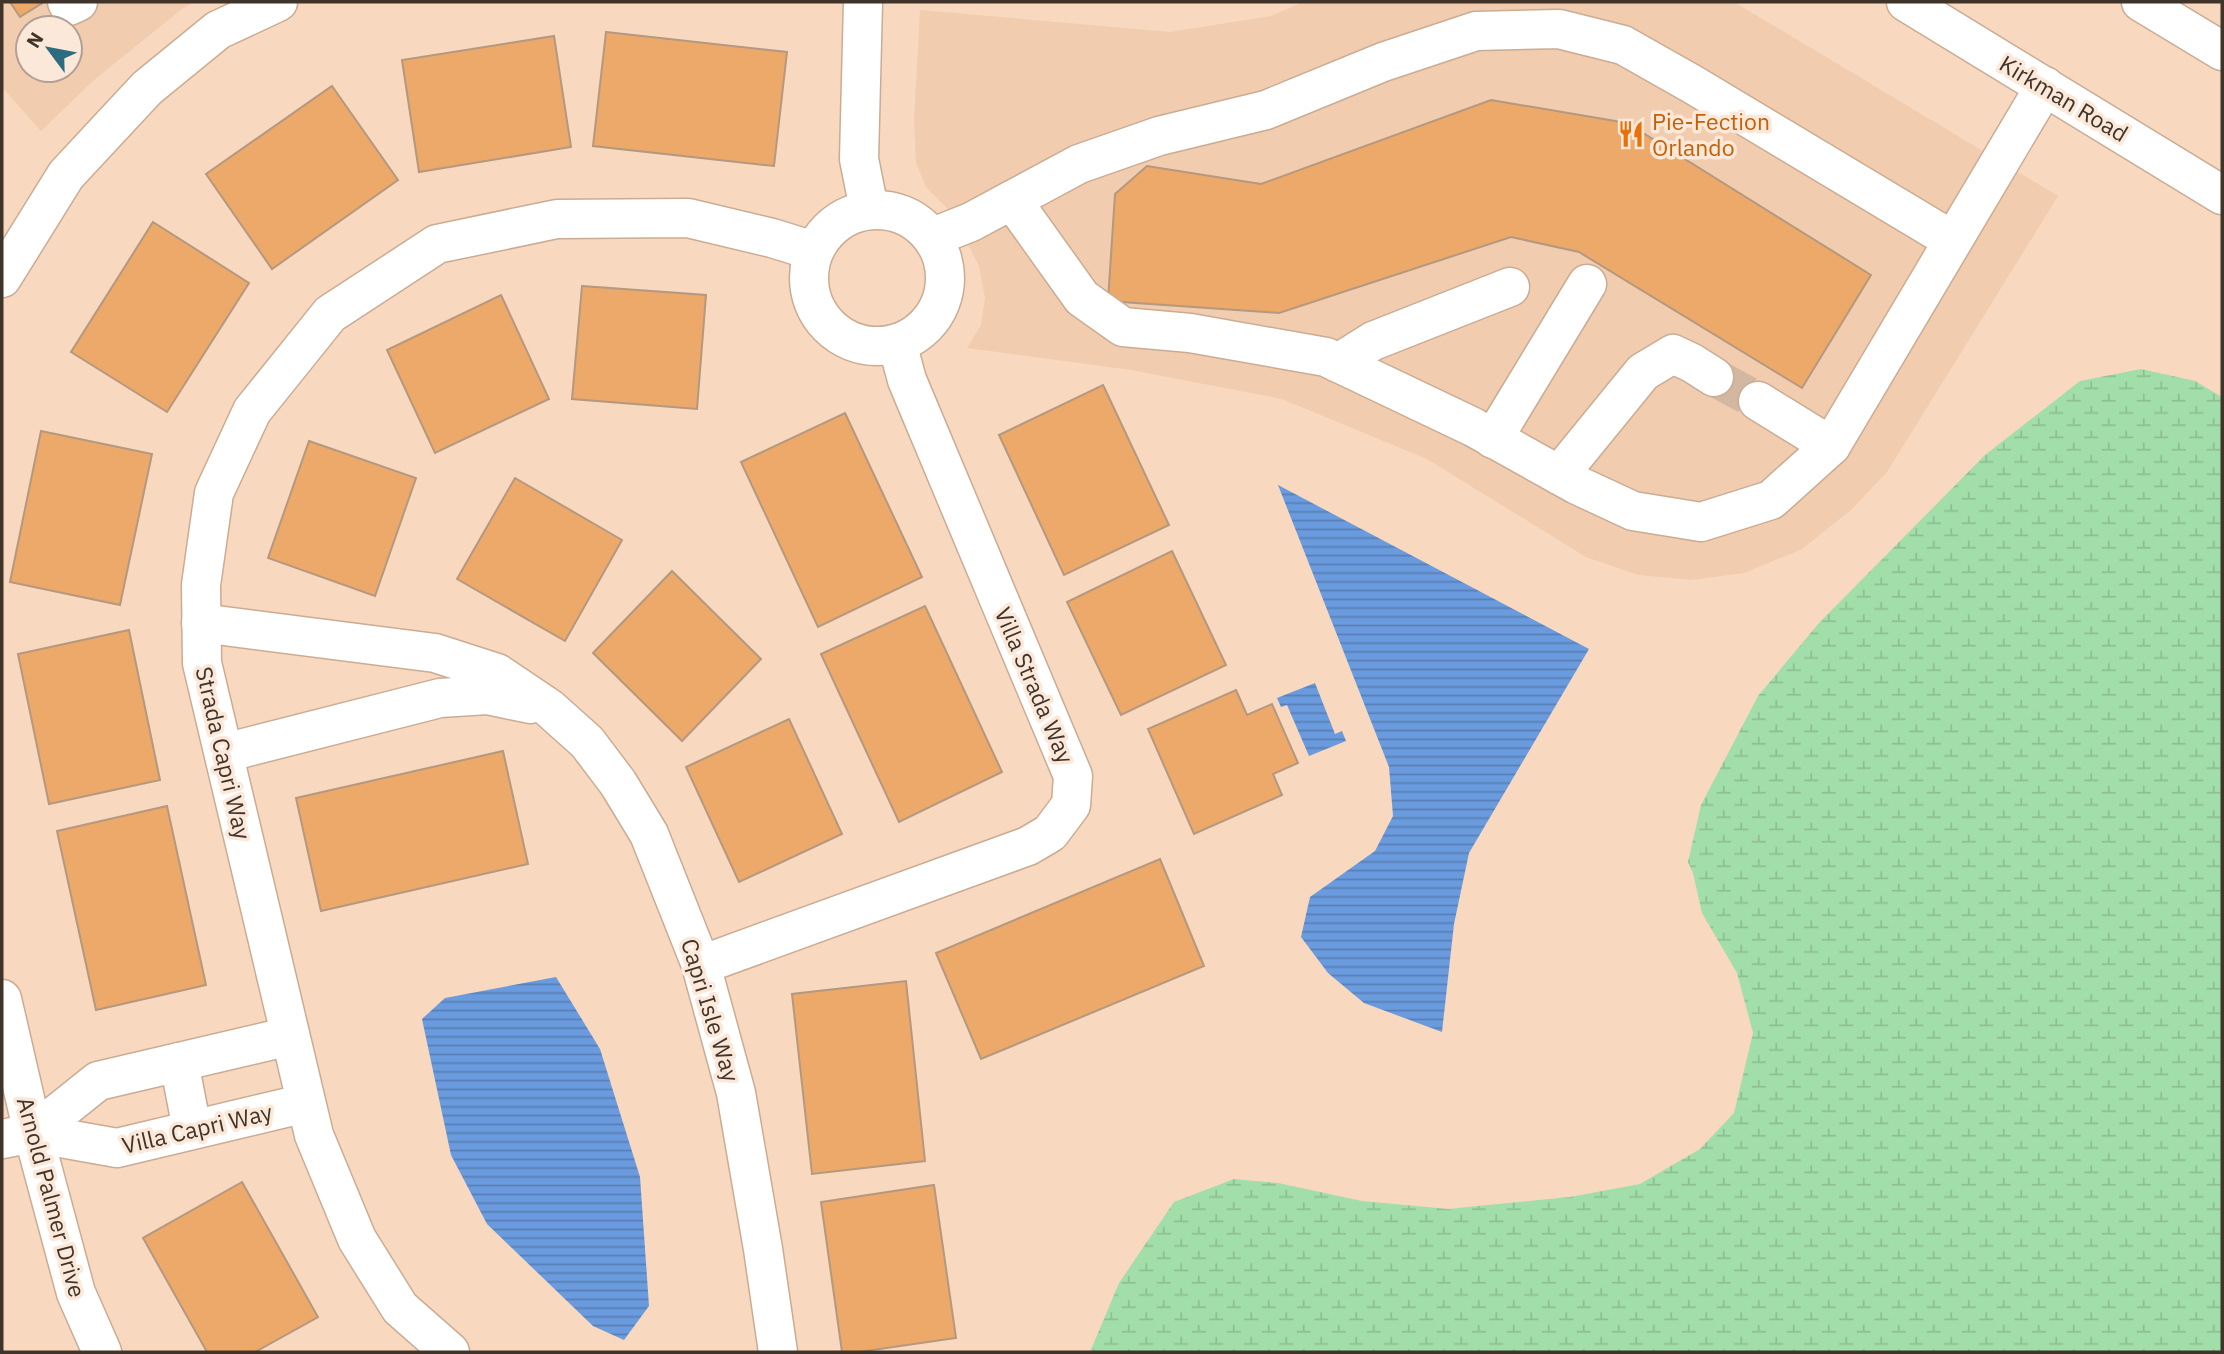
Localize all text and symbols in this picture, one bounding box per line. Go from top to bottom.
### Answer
north arrow [14,14,84,84]
text: N [21,28,48,52]
street label: Kirkman Road [1994,48,2134,148]
place label: Pie-Fection Orlando [1652,106,1770,162]
restaurant icon: Pie-Fection Orlando [1616,119,1646,149]
street label: Villa Strada Way [989,602,1082,768]
street label: Strada Capri Way [190,664,259,843]
street label: Capri Isle Way [675,935,747,1086]
street label: Arnold Palmer Drive [11,1093,93,1301]
street label: Villa Capri Way [119,1096,276,1160]

